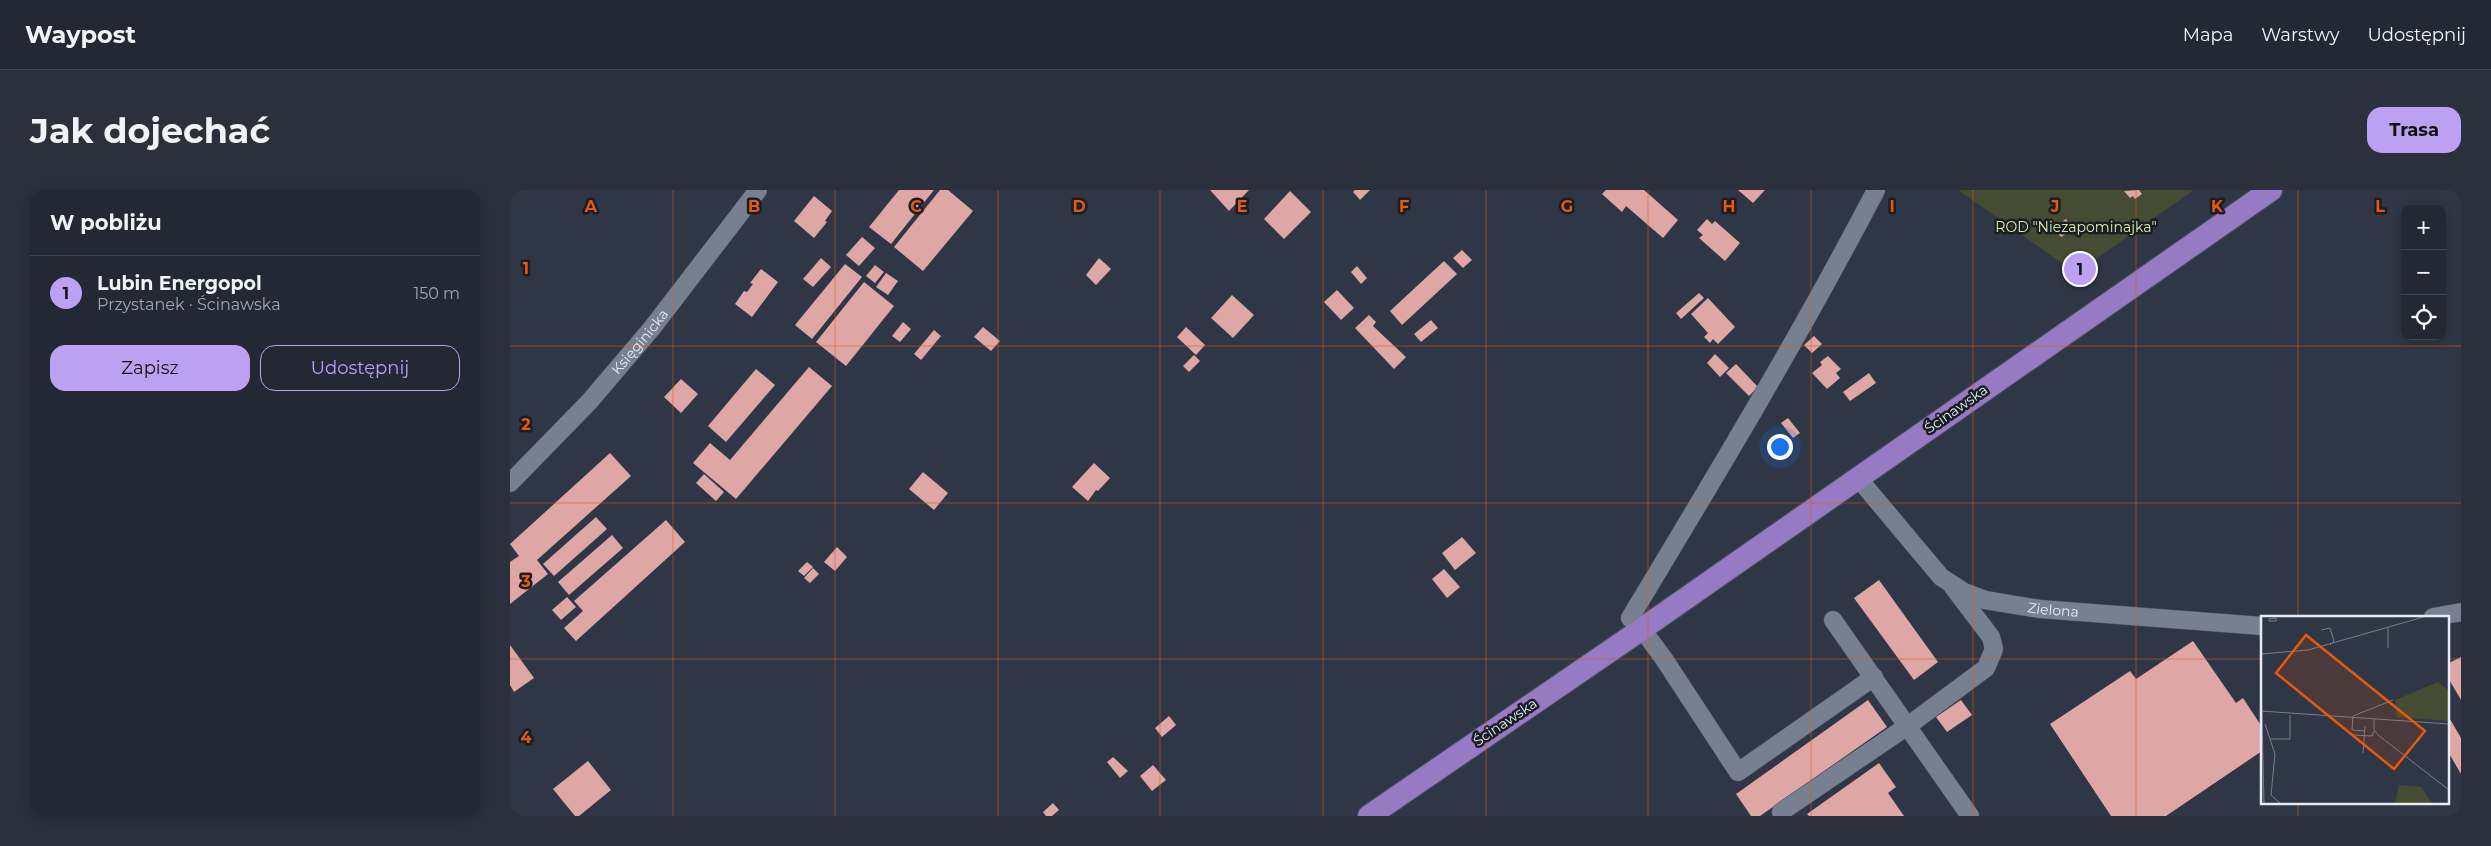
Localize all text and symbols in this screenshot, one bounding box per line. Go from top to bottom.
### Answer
text: Waypost [25,20,136,49]
text: Mapa [2183,24,2233,46]
text: Warstwy [2261,24,2339,46]
text: Udostępnij [2367,24,2466,46]
button: Trasa [2367,107,2461,153]
text: Jak dojechać [30,109,270,152]
text: A [584,197,598,216]
text: B [748,197,760,216]
text: C [910,197,922,216]
text: D [1072,197,1086,216]
text: E [1237,197,1247,216]
text: F [1399,197,1409,216]
text: G [1561,197,1573,216]
text: H [1723,197,1735,216]
text: I [1889,197,1895,216]
text: J [2050,197,2059,216]
text: K [2211,197,2224,216]
text: L [2375,197,2385,216]
map controls [2401,205,2446,340]
button: + [2401,205,2446,250]
text: W pobliżu [50,210,162,235]
park label: ROD "Niezapominajka" [1995,218,2157,236]
pin: 1 [2064,250,2096,288]
button: − [2401,250,2446,295]
text: 1 [523,259,529,278]
text: Lubin Energopol [97,272,262,295]
text: 1 [63,284,69,303]
text: 150 m [413,284,460,303]
text: Przystanek · Ścinawska [97,295,281,314]
button: locate [2401,295,2446,340]
street label: Księginicka [607,305,672,378]
button: Zapisz [50,345,250,391]
button: Udostępnij [260,345,460,391]
street label: Ścinawska [1921,381,1991,437]
text: 2 [521,415,531,434]
your location [1767,434,1793,460]
text: 3 [520,572,531,591]
street label: Zielona [2026,598,2080,621]
inset map [2261,616,2448,804]
street label: Ścinawska [1470,694,1540,750]
text: 4 [520,728,532,747]

